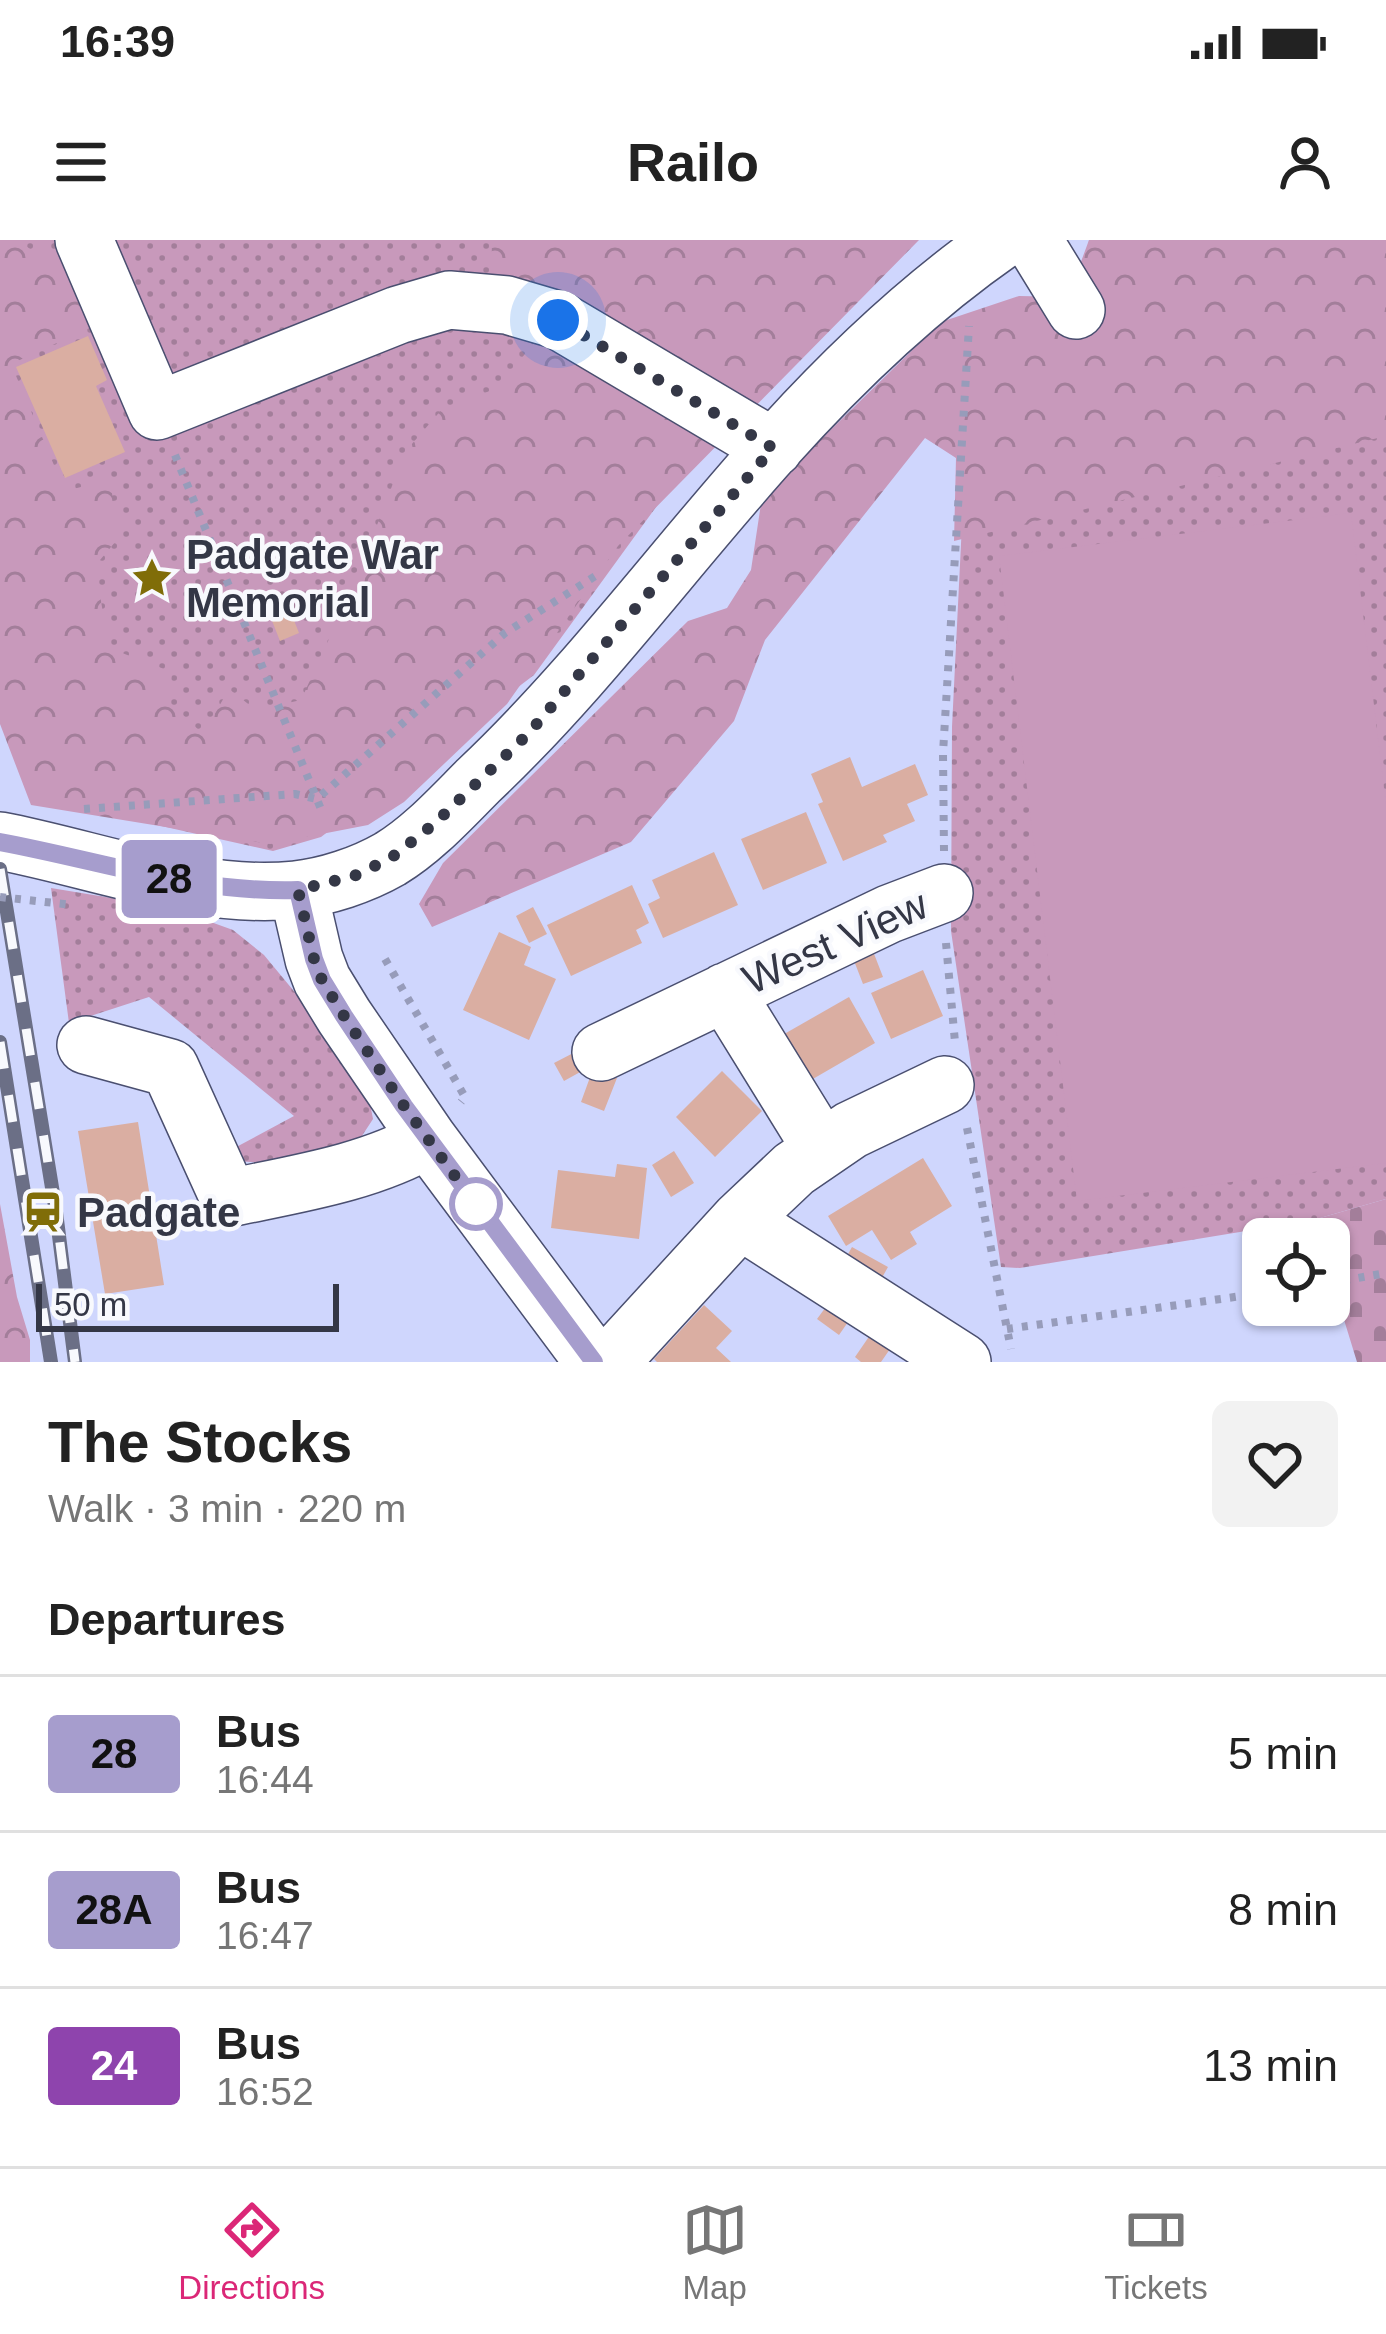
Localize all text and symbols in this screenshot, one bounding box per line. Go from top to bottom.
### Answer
text: 16:39 [60,16,175,67]
icon: menu [48,129,114,195]
icon: person [1272,129,1338,195]
text: Railo [627,132,759,192]
your location [528,290,588,350]
place label: Padgate War Memorial [186,531,439,626]
place icon: Padgate War Memorial [129,555,175,601]
line badge: 28 [115,840,223,918]
text: 28 [146,855,192,902]
street label: West View [736,880,935,1004]
unlabelled marker [451,1179,501,1229]
station icon: Padgate [20,1189,66,1235]
place label: Padgate [77,1189,240,1236]
map controls [1242,1218,1350,1326]
button: locate [1242,1218,1350,1326]
scale bar [36,1278,339,1331]
text: 50 m [54,1286,127,1323]
button: heart [1212,1401,1338,1527]
text: The Stocks [48,1410,352,1474]
text: Walk · 3 min · 220 m [48,1487,406,1530]
text: Departures [48,1594,286,1645]
text: Bus [216,1706,301,1757]
text: 5 min [1228,1728,1338,1779]
text: 28 [91,1730,137,1777]
text: 16:44 [216,1758,314,1801]
text: Bus [216,1862,301,1913]
text: 8 min [1228,1884,1338,1935]
text: 28A [75,1886,153,1933]
text: 16:47 [216,1914,314,1957]
text: Bus [216,2018,301,2069]
text: 13 min [1203,2040,1338,2091]
text: 24 [91,2042,137,2089]
text: 16:52 [216,2070,314,2113]
tab: Directions [178,2197,325,2307]
tab: Map [682,2197,748,2307]
tab: Tickets [1104,2197,1208,2307]

